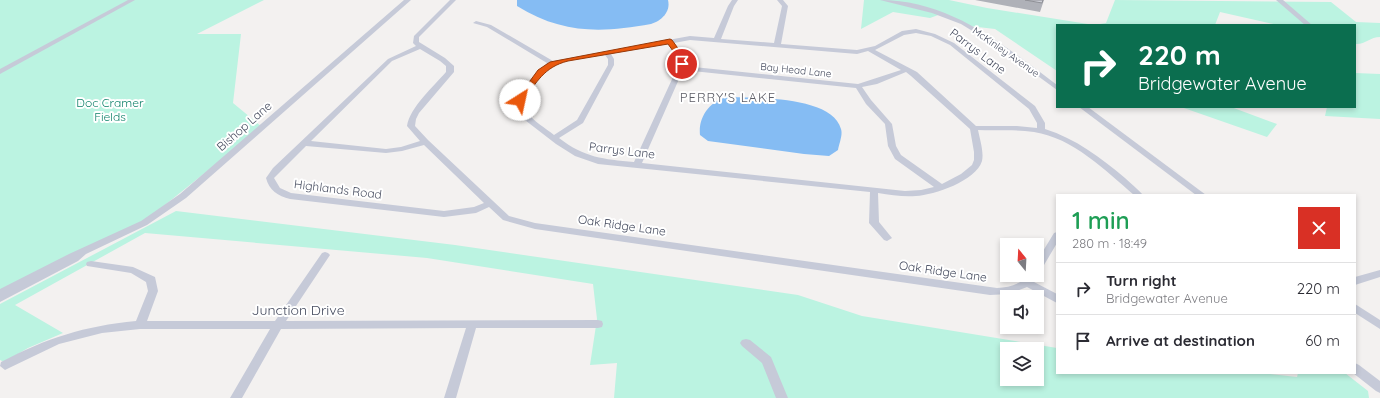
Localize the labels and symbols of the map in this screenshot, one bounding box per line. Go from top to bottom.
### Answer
street label: McKinley Avenue [970,24,1042,80]
street label: Parrys Lane [947,25,1009,77]
pin [665,47,699,81]
street label: Bay Head Lane [760,60,833,80]
position arrow [499,79,541,121]
district label: PERRY'S LAKE [680,89,776,105]
park label: Doc Cramer Fields [76,95,144,124]
street label: Bishop Lane [213,98,275,154]
street label: Parrys Lane [588,138,656,162]
street label: Highlands Road [293,176,383,202]
street label: Oak Ridge Lane [577,211,667,239]
north arrow [1000,238,1044,282]
street label: Oak Ridge Lane [898,257,988,285]
street label: Junction Drive [251,301,345,319]

